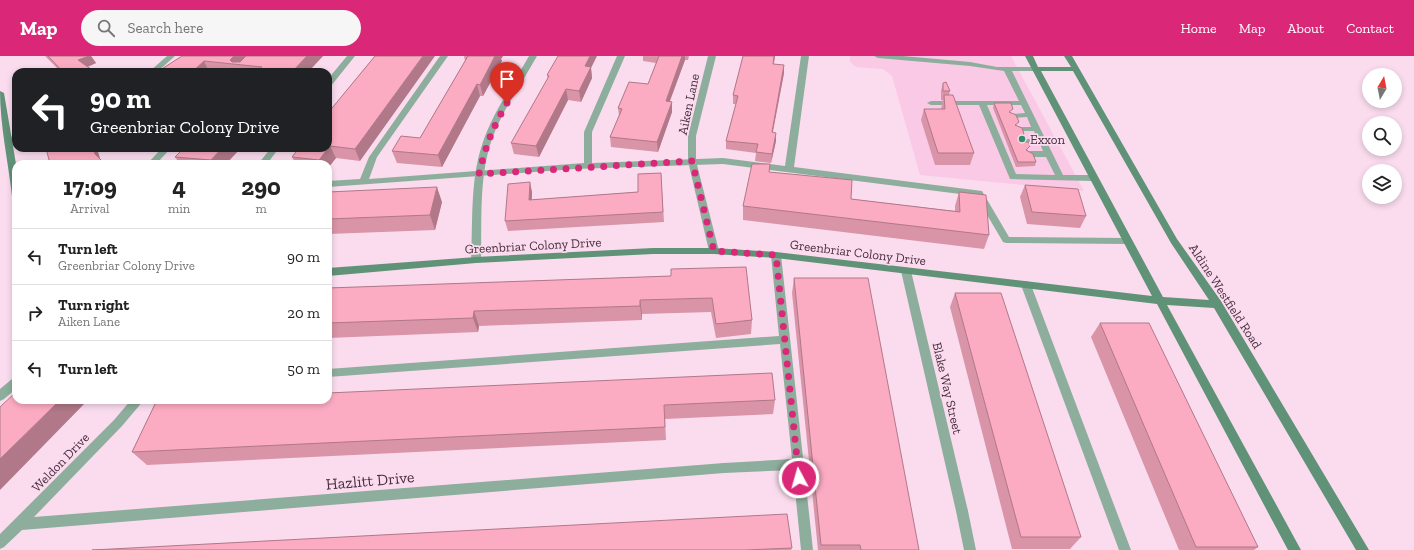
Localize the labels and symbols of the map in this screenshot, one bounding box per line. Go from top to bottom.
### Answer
pin [490,62,524,103]
north arrow [1362,68,1402,108]
street label: Aiken Lane [675,72,702,136]
place label: Exxon [1030,132,1065,147]
marker: Exxon [1017,134,1027,144]
street label: Greenbriar Colony Drive [464,234,602,257]
street label: Greenbriar Colony Drive [789,237,927,268]
street label: Aldine Westfield Road [1186,241,1265,351]
street label: Blake Way Street [930,341,965,436]
street label: Weldon Drive [29,430,92,495]
position arrow [778,457,820,499]
street label: Hazlitt Drive [325,467,415,494]

